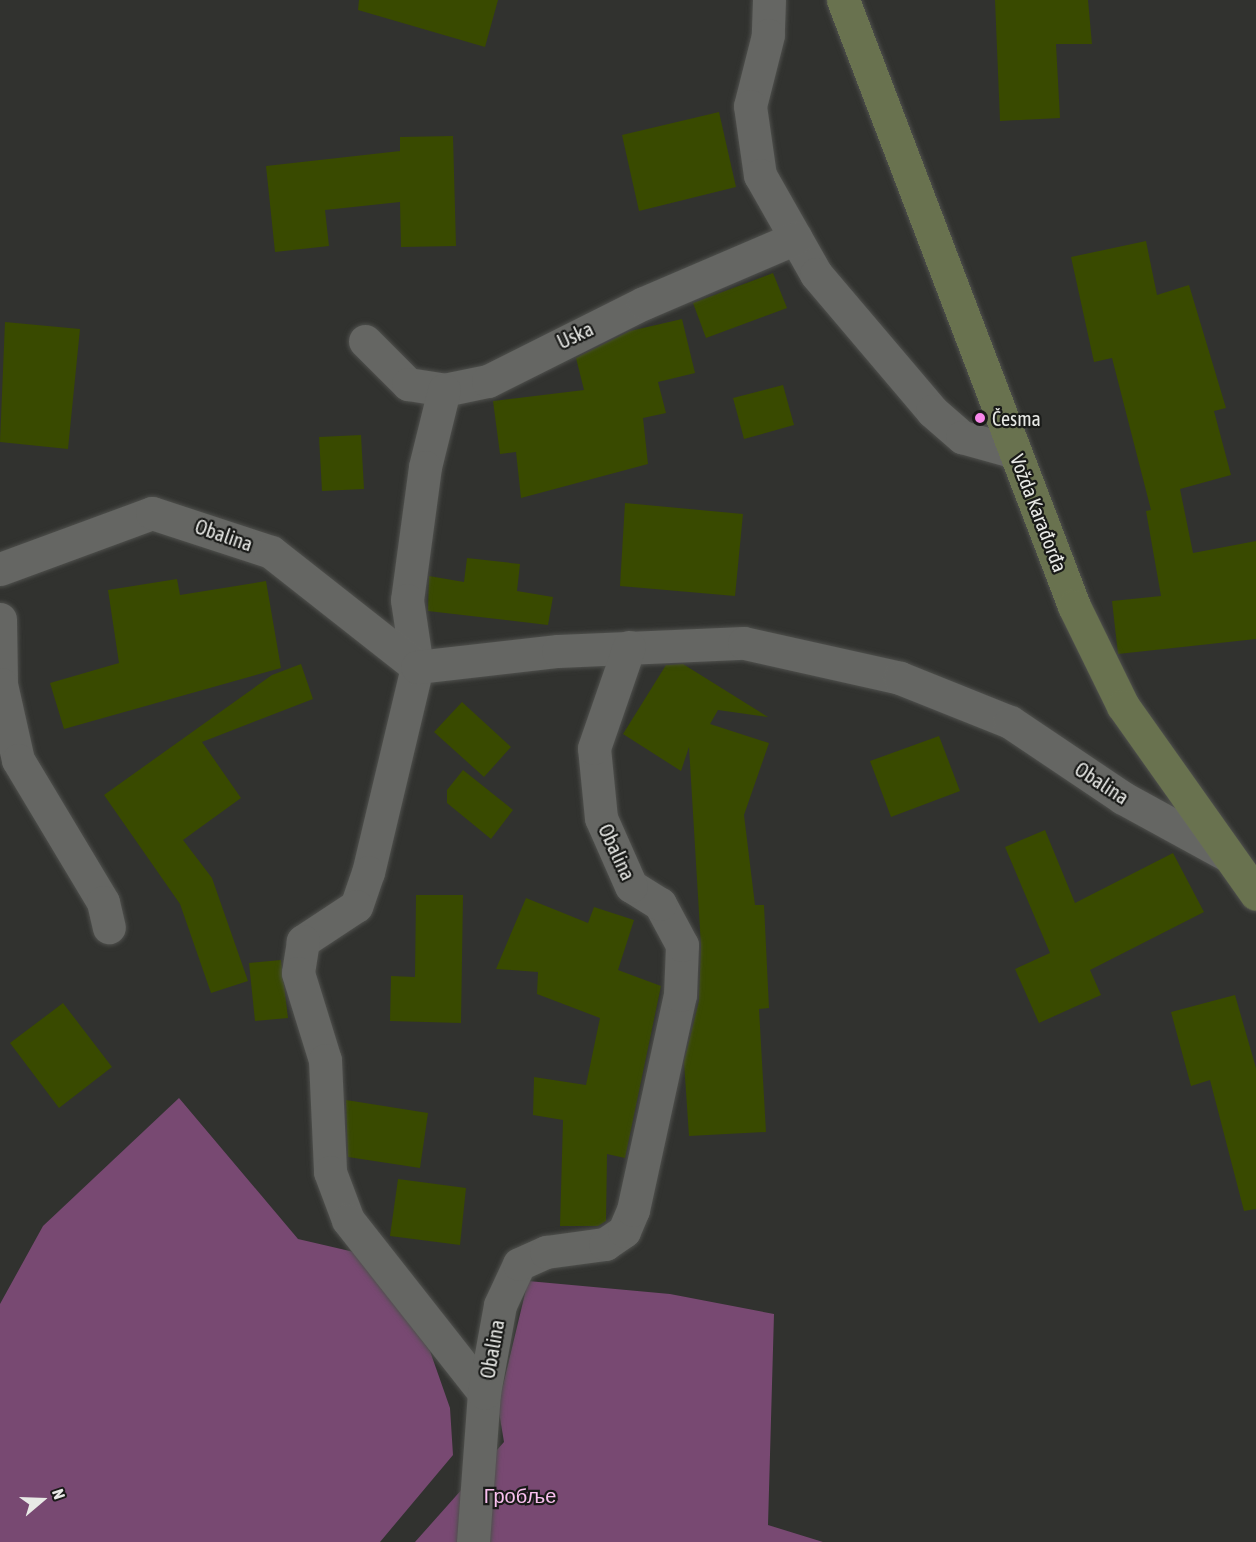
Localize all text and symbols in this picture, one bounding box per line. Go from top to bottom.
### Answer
street label: Uska [553,316,597,354]
place label: Česma [992,406,1041,430]
marker: Česma [973,411,987,425]
street label: Vožda Karađorđa [1006,451,1072,575]
street label: Obalina [192,514,256,556]
street label: Obalina [1071,757,1133,809]
street label: Obalina [594,820,640,884]
street label: Obalina [475,1318,509,1380]
north arrow [12,1470,72,1530]
park label: Гробље [484,1483,556,1507]
text: N [49,1487,69,1502]

